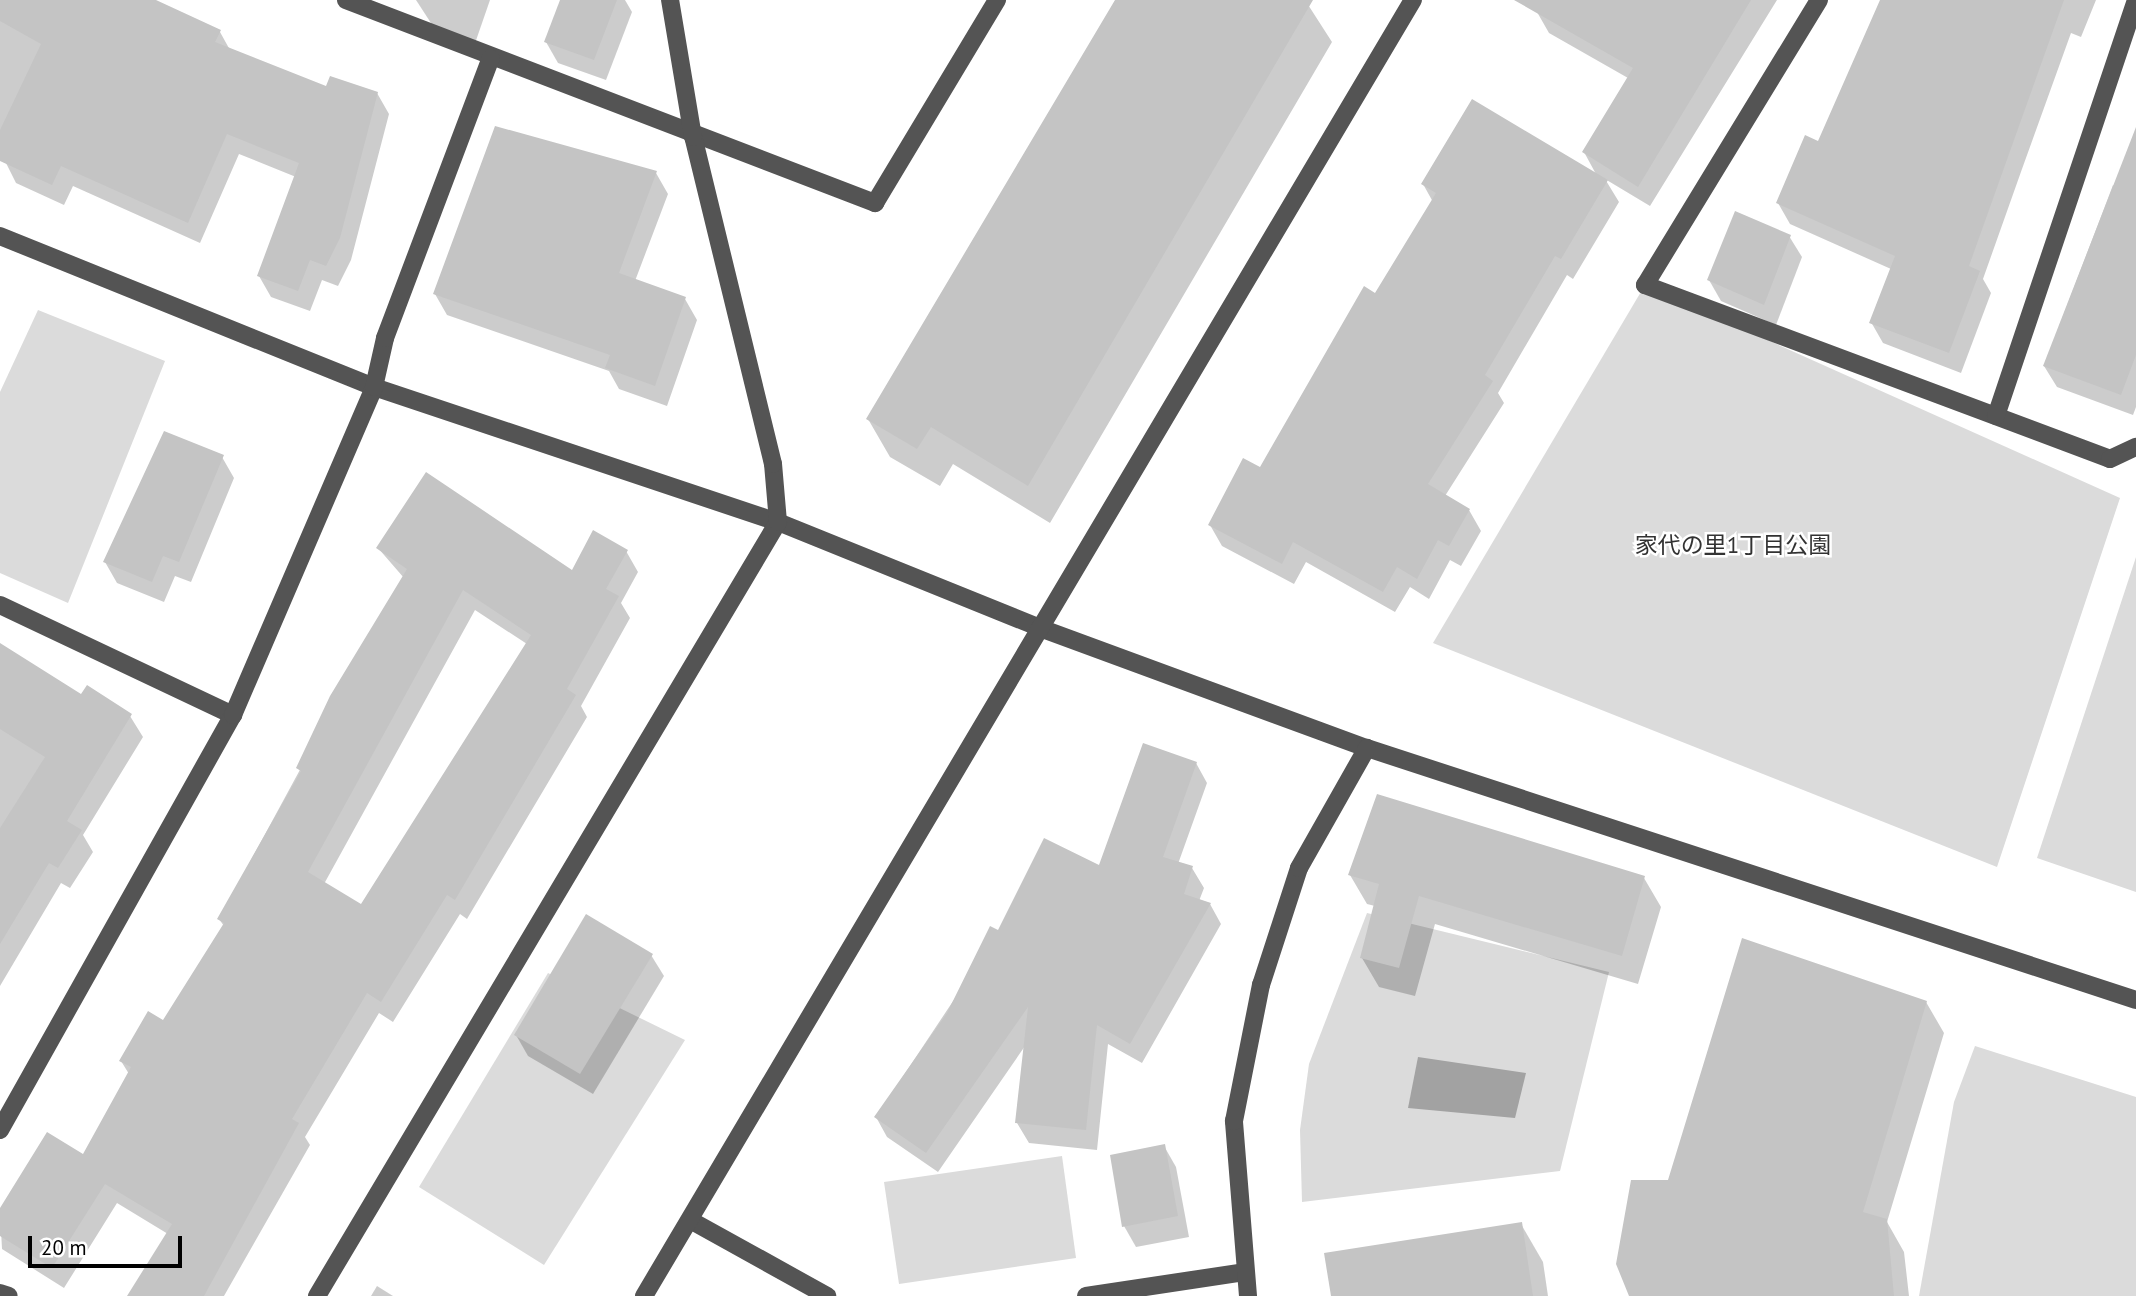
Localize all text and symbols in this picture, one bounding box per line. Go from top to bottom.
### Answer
park label: 家代の里1丁目公園 [1635,531,1831,559]
scale bar [32,1222,186,1266]
text: 20 m [41,1234,87,1261]

